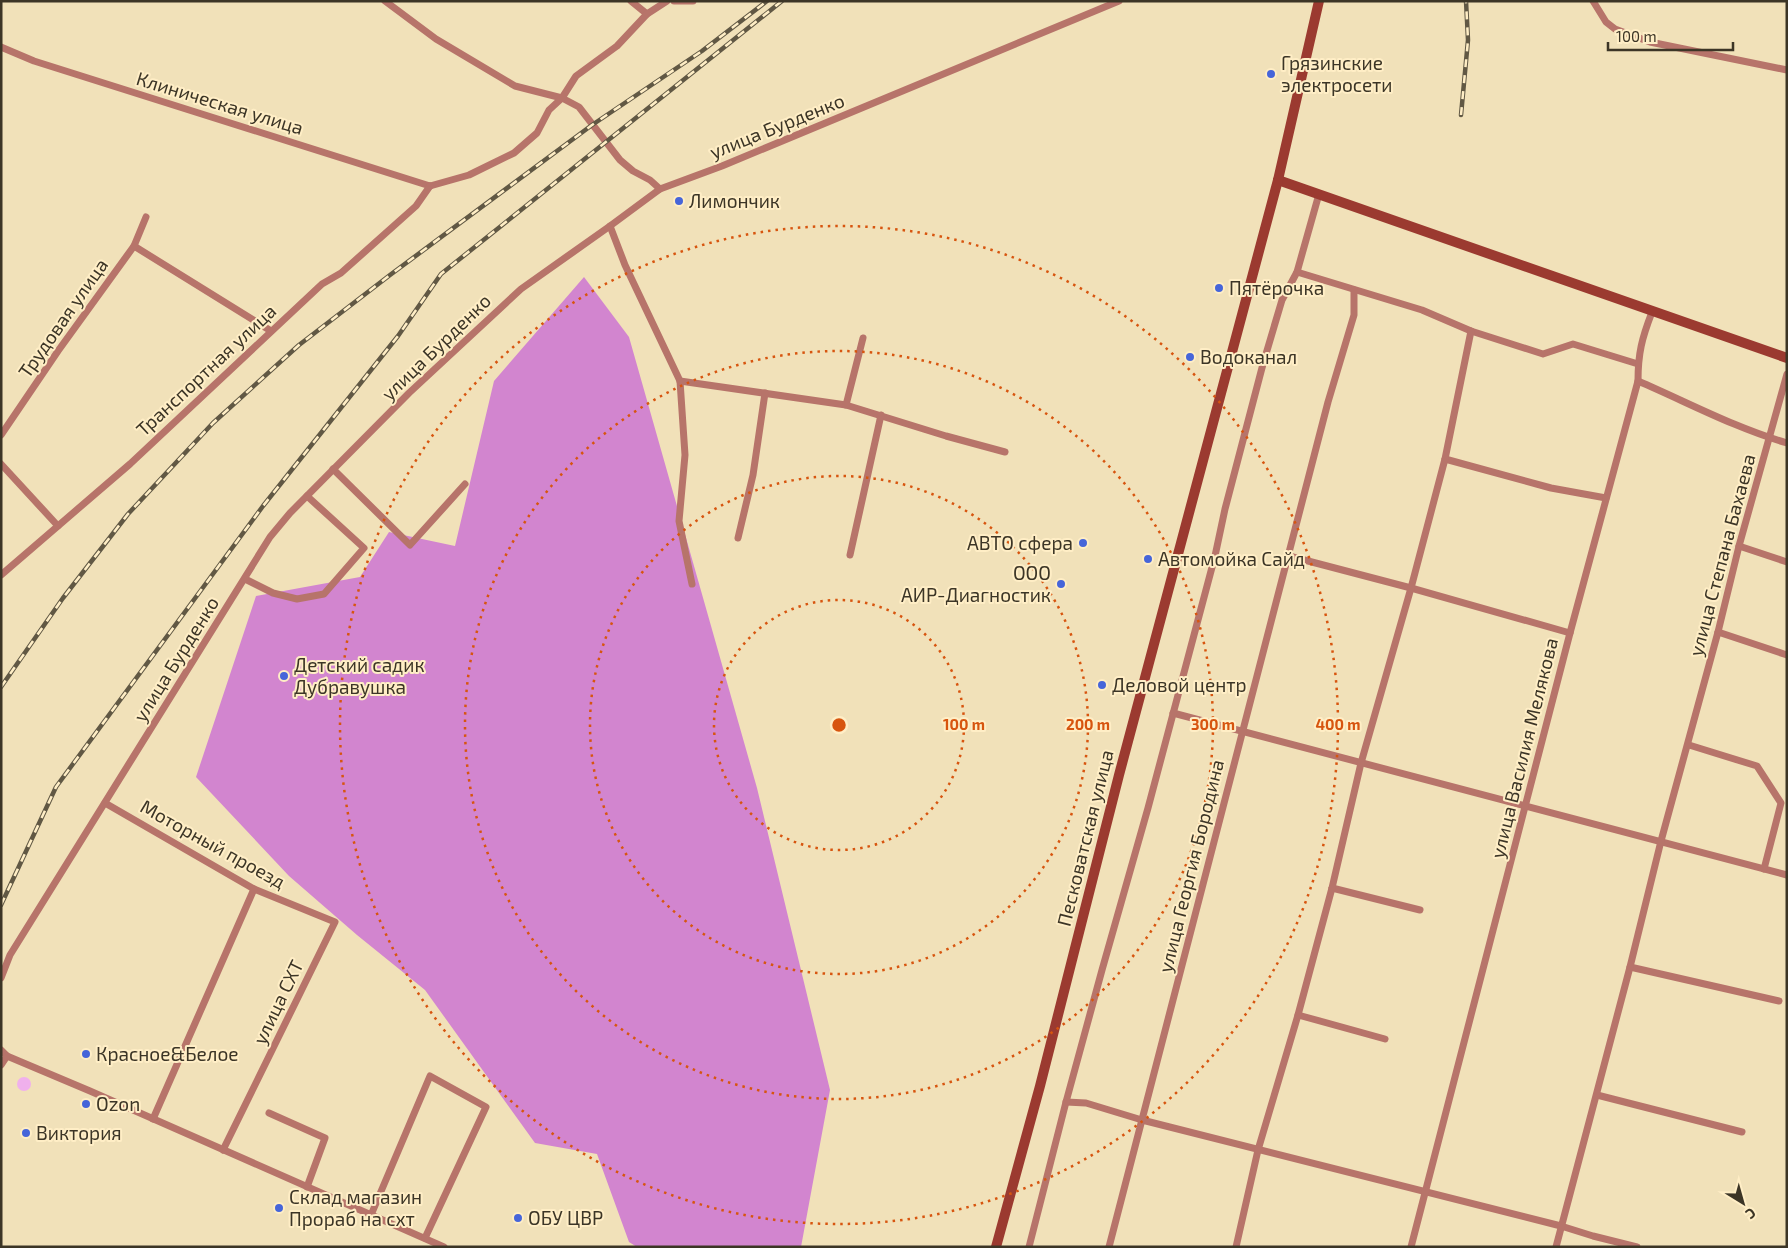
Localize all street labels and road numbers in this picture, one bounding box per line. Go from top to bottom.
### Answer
street label: Клиническая улица [134,66,306,140]
street label: улица Бурденко [706,88,848,164]
street label: Трудовая улица [13,254,113,382]
street label: улица Бурденко [376,289,496,405]
street label: Транспортная улица [131,299,281,441]
street label: улица Степана Бахаева [1683,451,1761,659]
street label: улица Бурденко [128,592,224,726]
street label: улица Василия Мелякова [1485,635,1563,861]
street label: Песковатская улица [1051,747,1119,929]
street label: улица Георгия Бородина [1153,757,1229,975]
street label: Моторный проезд [137,794,290,893]
street label: улица СХТ [247,956,309,1048]

